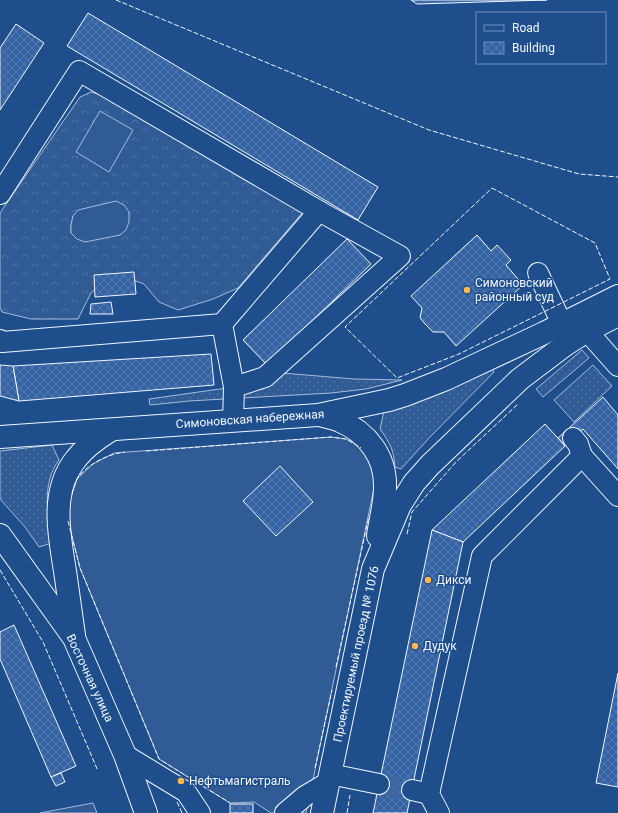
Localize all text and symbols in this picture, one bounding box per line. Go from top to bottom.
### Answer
legend [476,12,606,64]
text: Road [512,21,540,35]
text: Building [512,41,555,55]
place label: Симоновский районный суд [475,276,554,304]
marker: Симоновский районный суд [462,285,472,295]
street label: Симоновская набережная [175,407,325,431]
street label: Проектируемый проезд № 1076 [330,564,382,743]
place label: Дикси [436,573,472,587]
marker: Дикси [423,575,433,585]
street label: Восточная улица [63,632,117,724]
place label: Дудук [423,639,457,653]
marker: Дудук [410,641,420,651]
place label: Нефтьмагистраль [189,774,291,788]
marker: Нефтьмагистраль [176,776,186,786]

